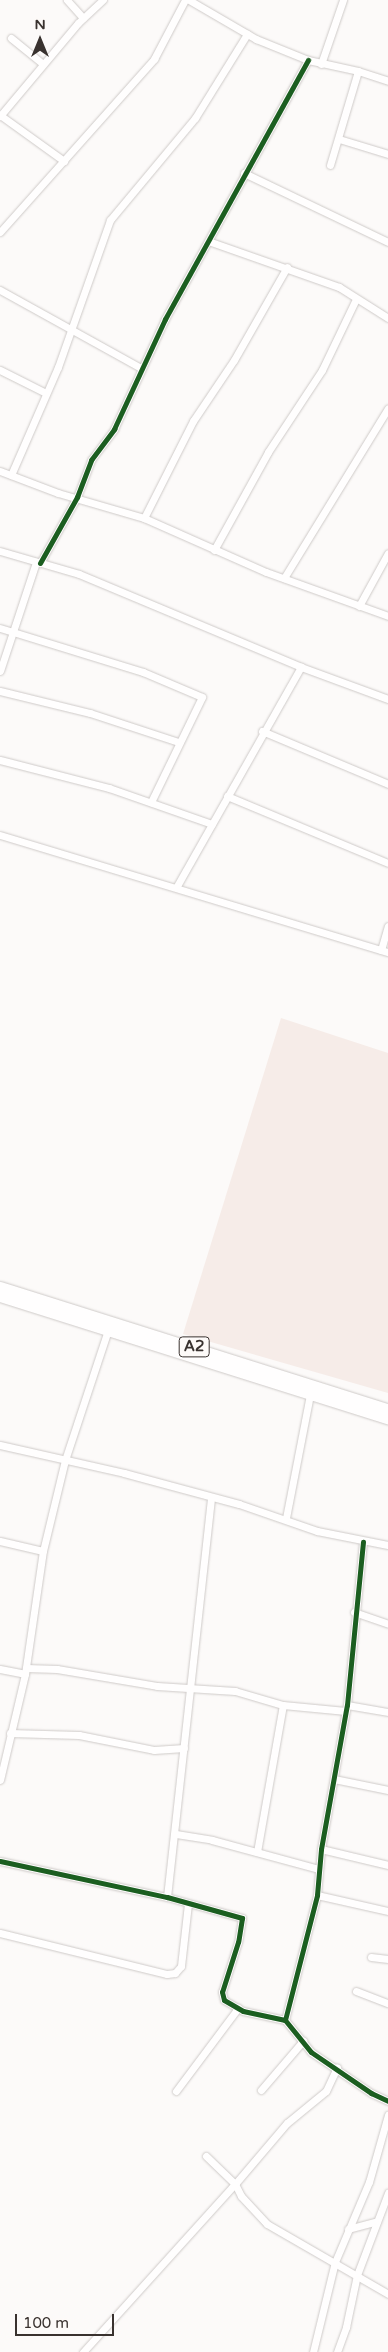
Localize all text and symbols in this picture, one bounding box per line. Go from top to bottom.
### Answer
north arrow [15,15,65,65]
text: N [34,16,46,33]
road number: A2 [178,1334,210,1360]
scale bar [18,2304,116,2336]
text: 100 m [23,2314,69,2332]

